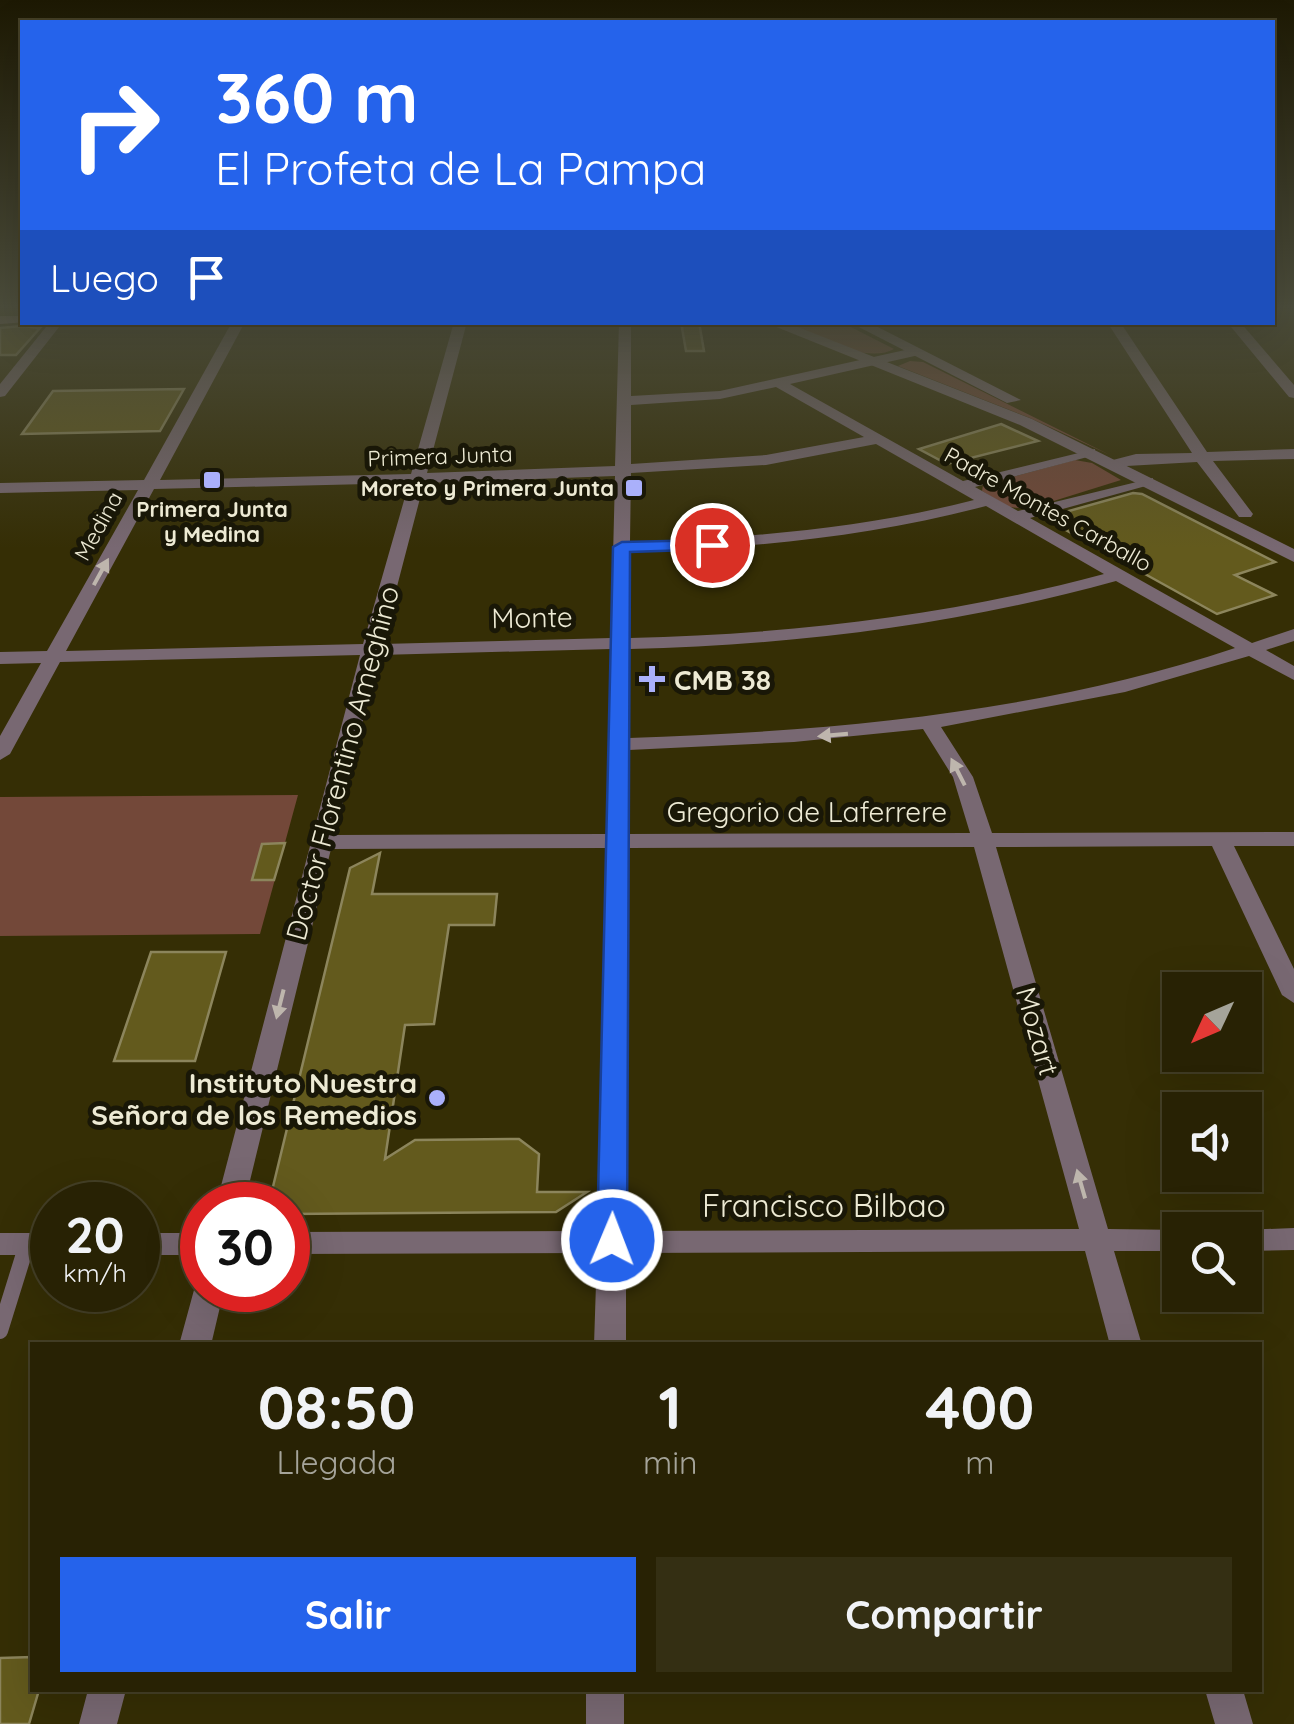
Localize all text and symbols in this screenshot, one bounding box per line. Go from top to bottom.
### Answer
text: 360 m [215,53,418,141]
icon: right [50,60,180,190]
text: El Profeta de La Pampa [215,140,706,196]
icon: arrive [179,250,234,305]
text: Luego [50,254,159,302]
street label: Primera Junta [367,439,513,473]
street label: Padre Montes Carballo [940,440,1156,578]
marker: Primera Junta y Medina [201,469,223,491]
place label: Moreto y Primera Junta [361,474,614,502]
marker: Moreto y Primera Junta [623,477,645,499]
street label: Medina [68,487,128,565]
place label: Primera Junta y Medina [136,495,288,548]
pin [670,503,755,588]
icon: arrive [685,518,740,573]
one-way arrow [93,557,110,586]
street label: Doctor Florentino Ameghino [278,582,406,944]
street label: Monte [491,599,573,635]
place label: CMB 38 [674,662,771,697]
marker: CMB 38 [639,666,665,692]
one-way arrow [816,727,848,743]
one-way arrow [950,758,967,787]
street label: Gregorio de Laferrere [667,794,947,829]
north arrow [1162,972,1262,1072]
map controls [1162,972,1262,1312]
street label: Mozart [1009,983,1067,1079]
one-way arrow [272,989,287,1020]
place label: Instituto Nuestra Señora de los Remedios [91,1065,417,1132]
marker: Instituto Nuestra Señora de los Remedios [426,1087,448,1109]
button: sound [1162,1092,1262,1192]
one-way arrow [1072,1168,1088,1199]
speed limit sign: 30 [180,1182,310,1312]
street label: Francisco Bilbao [702,1185,946,1225]
position arrow [560,1188,664,1292]
text: 20 [65,1203,125,1266]
button: search [1162,1212,1262,1312]
text: km/h [63,1257,127,1288]
text: 08:50 [258,1369,415,1444]
text: 1 [659,1369,682,1444]
text: 400 [925,1369,1034,1444]
text: Llegada [277,1442,396,1482]
text: min [643,1442,698,1482]
text: m [965,1442,994,1482]
button: Salir [60,1557,636,1672]
button: Compartir [656,1557,1232,1672]

